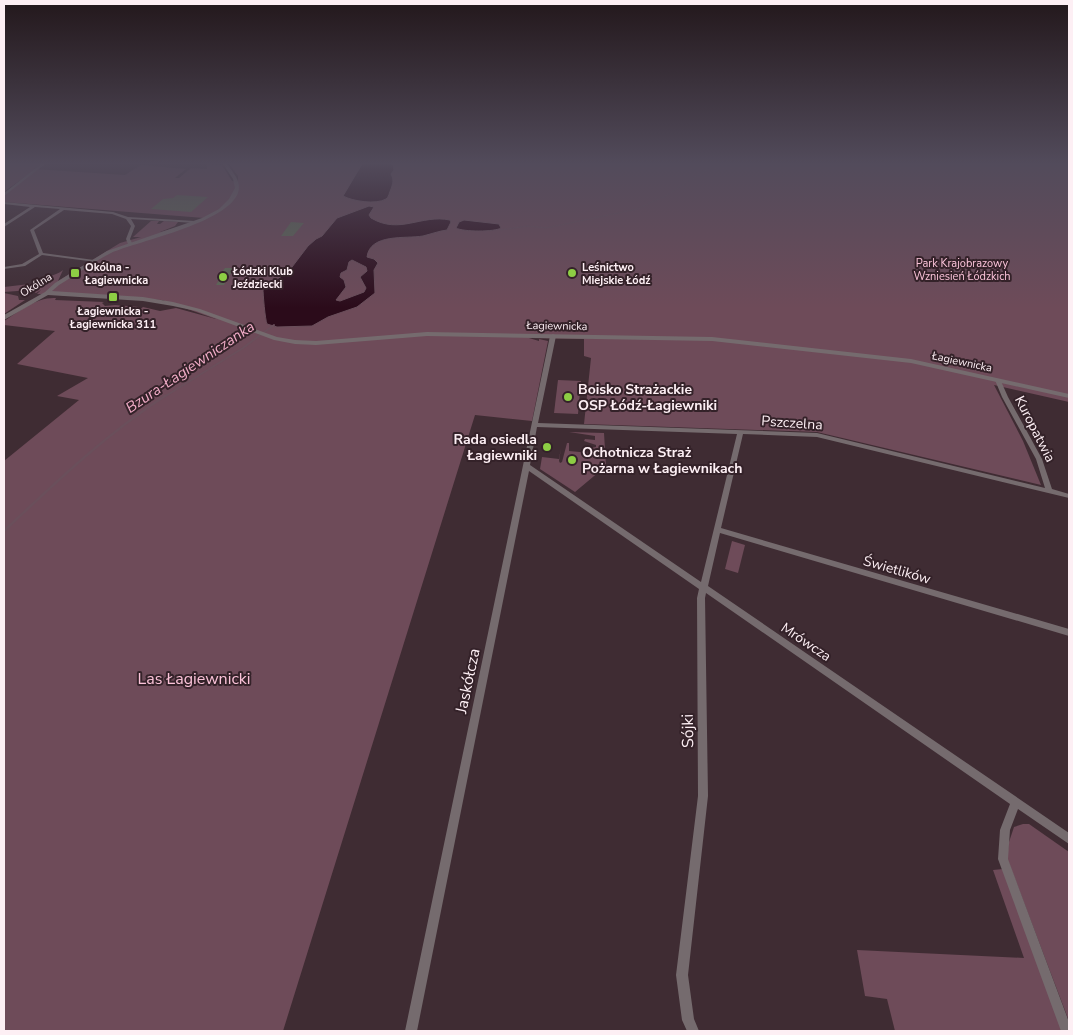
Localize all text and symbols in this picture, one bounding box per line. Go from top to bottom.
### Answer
park label: Park Krajobrazowy Wzniesień Łódzkich [914,256,1010,284]
place label: Okólna - Łagiewnicka [84,260,148,288]
place label: Leśnictwo Miejskie Łódź [582,260,650,288]
place label: Łódzki Klub Jeździecki [232,264,293,292]
marker: Okólna - Łagiewnicka [69,267,81,279]
marker: Leśnictwo Miejskie Łódź [566,267,578,279]
street label: Okólna [17,269,55,301]
marker: Łódzki Klub Jeździecki [217,271,229,283]
marker: Łagiewnicka - Łagiewnicka 311 [107,291,119,303]
place label: Łagiewnicka - Łagiewnicka 311 [69,304,156,332]
water label: Bzura-Łagiewniczanka [122,316,258,418]
street label: Łagiewnicka [525,318,588,334]
street label: Łagiewnicka [930,348,994,376]
place label: Boisko Strażackie OSP Łódź-Łagiewniki [578,380,717,415]
marker: Boisko Strażackie OSP Łódź-Łagiewniki [562,391,574,403]
street label: Kuropatwia [1010,393,1060,465]
street label: Pszczelna [761,411,823,435]
place label: Rada osiedla Łagiewniki [453,430,537,465]
marker: Rada osiedla Łagiewniki [541,441,553,453]
place label: Ochotnicza Straż Pożarna w Łagiewnikach [582,443,742,478]
marker: Ochotnicza Straż Pożarna w Łagiewnikach [566,454,578,466]
street label: Świetlików [861,551,933,589]
street label: Mrówcza [777,618,835,666]
street label: Jaskółcza [450,646,486,717]
park label: Las Łagiewnicki [137,668,251,690]
street label: Sójki [677,714,699,748]

